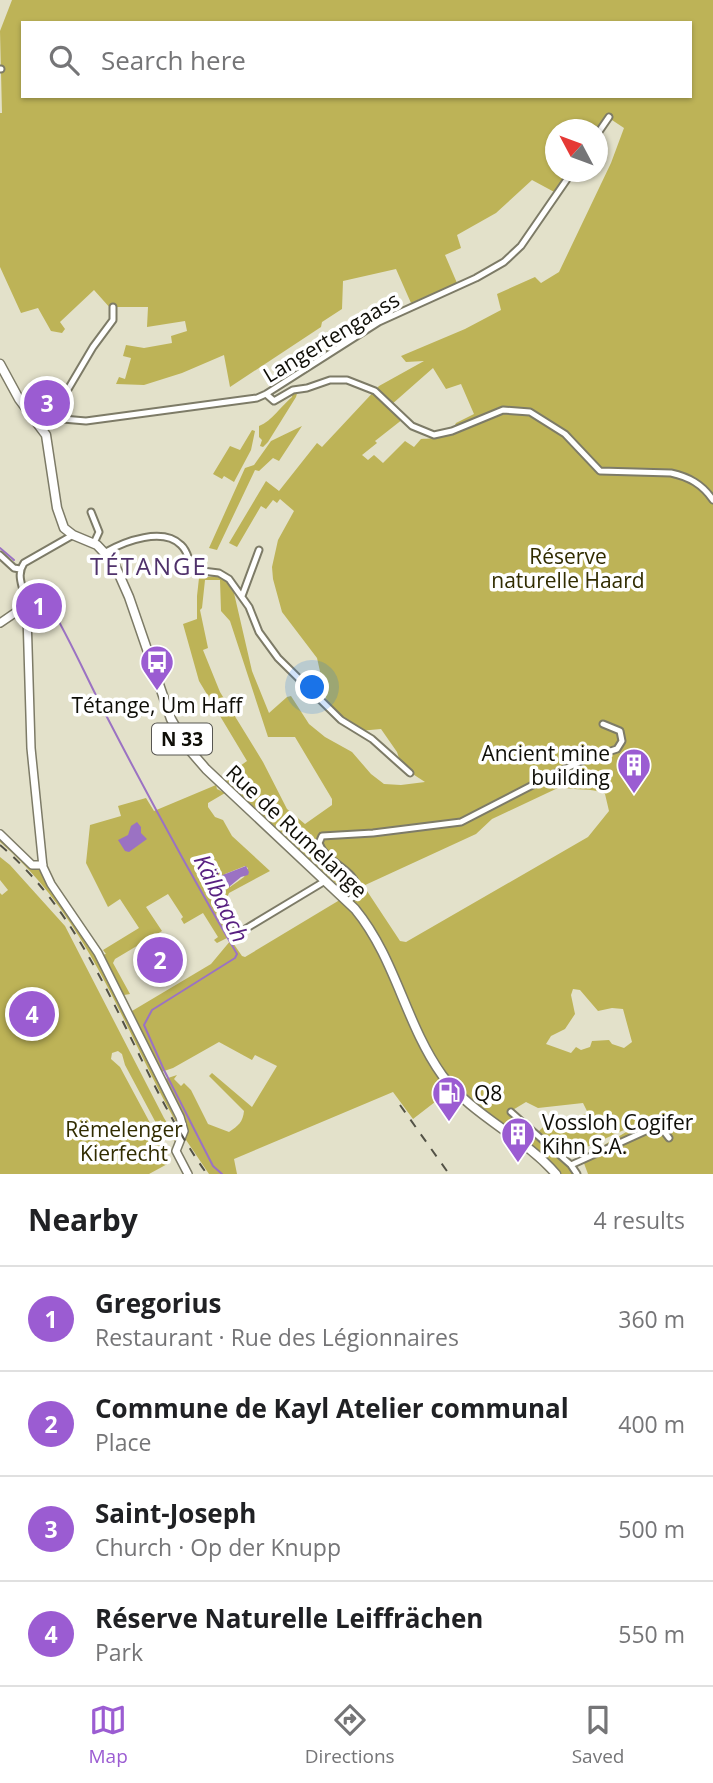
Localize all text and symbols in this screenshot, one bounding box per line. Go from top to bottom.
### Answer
search box [21,21,692,98]
icon: search [45,41,83,79]
text: Search here [101,42,246,78]
north arrow [545,119,608,182]
street label: Langertengaass [258,285,404,389]
pin: 3 [24,377,70,429]
park label: Réserve naturelle Haard [491,542,645,594]
district label: TÉTANGE [90,549,208,582]
pin: 1 [16,580,62,632]
bus stop icon: Tétange, Um Haff [138,643,176,692]
your location [295,670,329,704]
place label: Tétange, Um Haff [72,691,244,719]
road number: N 33 [152,724,212,754]
place label: Ancient mine building [481,739,610,791]
building icon: Ancient mine building [615,746,653,795]
street label: Rue de Rumelange [220,758,374,904]
water label: Kälbaach [187,848,257,948]
pin: 2 [137,934,183,986]
pin: 4 [9,988,55,1040]
fuel station icon: Q8 [430,1074,468,1123]
place label: Q8 [474,1079,502,1107]
place label: Vossloh Cogifer Kihn S.A. [542,1108,694,1160]
park label: Rëmelenger Kierfecht [65,1115,183,1167]
building icon: Vossloh Cogifer Kihn S.A. [499,1115,537,1164]
text: Nearby [28,1199,138,1240]
text: 4 results [594,1204,685,1236]
text: Gregorius [95,1285,222,1321]
text: 1 [44,1303,58,1335]
text: 360 m [618,1303,685,1335]
text: Restaurant · Rue des Légionnaires [95,1321,459,1353]
text: Commune de Kayl Atelier communal [95,1390,569,1426]
text: 2 [44,1408,58,1440]
text: 400 m [618,1408,685,1440]
text: Place [95,1426,151,1458]
text: Saint-Joseph [95,1495,256,1531]
text: 3 [44,1513,58,1545]
text: 500 m [618,1513,685,1545]
text: Church · Op der Knupp [95,1531,341,1563]
text: Réserve Naturelle Leiffrächen [95,1600,483,1636]
text: 4 [44,1618,58,1650]
text: 550 m [618,1618,685,1650]
text: Park [95,1636,143,1668]
tab: Map [89,1701,128,1769]
tab: Directions [305,1701,395,1769]
tab: Saved [572,1701,624,1769]

